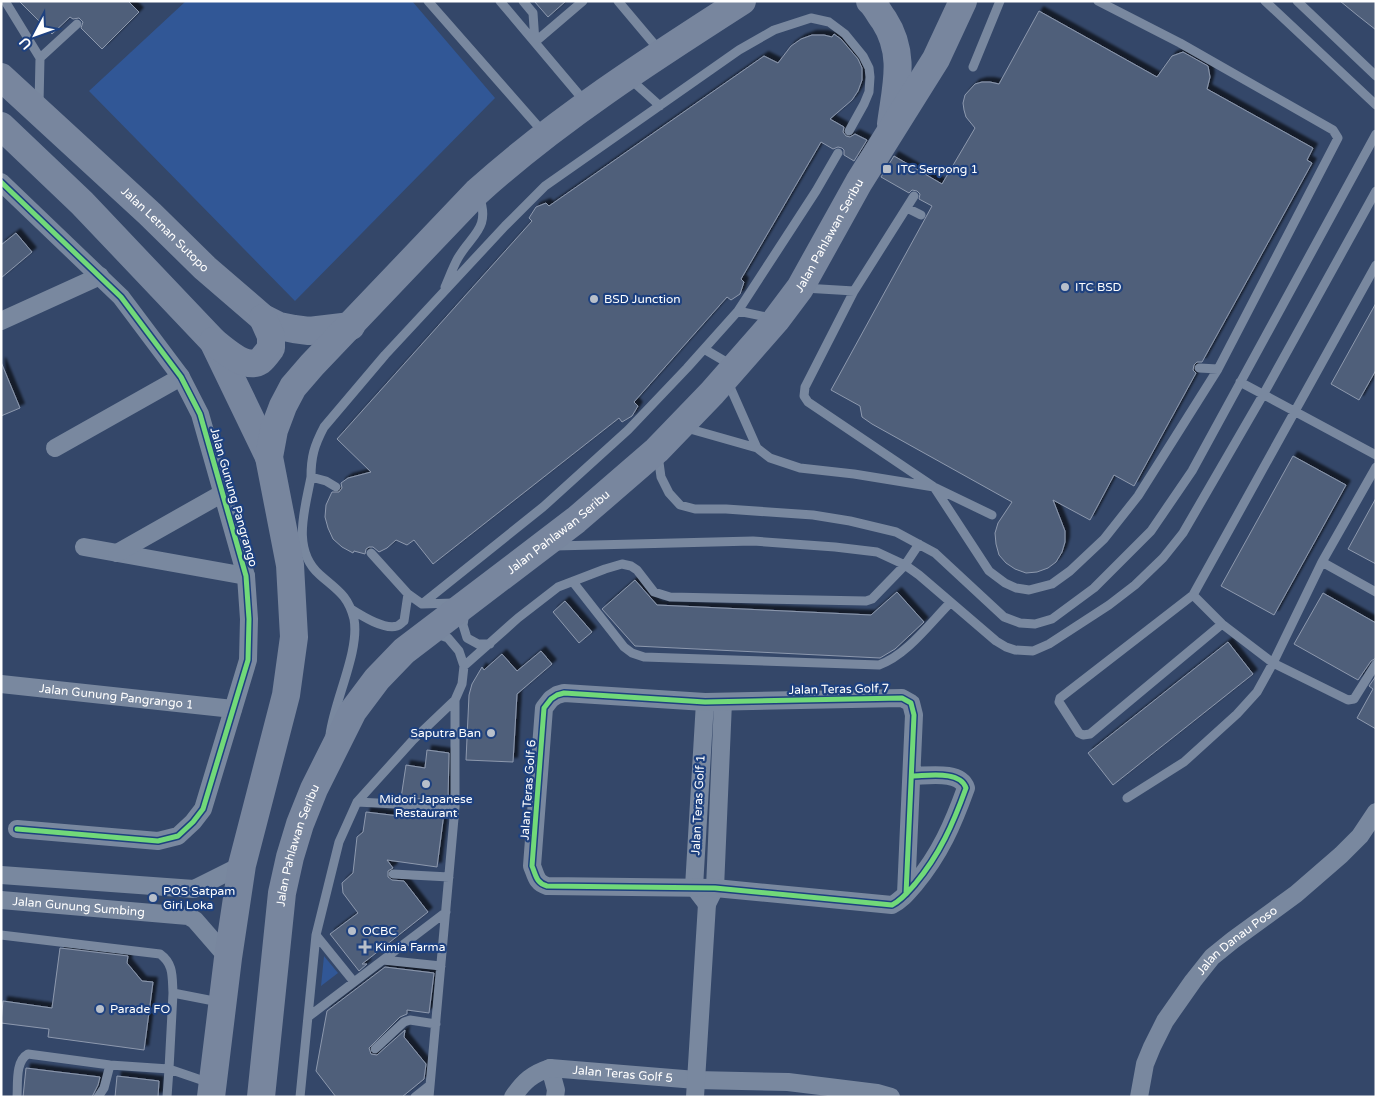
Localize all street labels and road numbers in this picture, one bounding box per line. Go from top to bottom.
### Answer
street label: Jalan Pahlawan Seribu [792,176,866,295]
street label: Jalan Letnan Sutopo [118,184,212,275]
street label: Jalan Gunung Pangrango [207,426,261,568]
street label: Jalan Pahlawan Seribu [504,487,613,577]
street label: Jalan Gunung Pangrango 1 [38,681,194,712]
street label: Jalan Teras Golf 7 [789,681,889,697]
street label: Jalan Teras Golf 6 [518,739,538,841]
street label: Jalan Teras Golf 1 [688,754,708,856]
street label: Jalan Pahlawan Seribu [274,782,322,907]
street label: Jalan Gunung Sumbing [12,894,145,919]
street label: Jalan Danau Poso [1194,903,1280,978]
street label: Jalan Teras Golf 5 [572,1063,673,1085]

